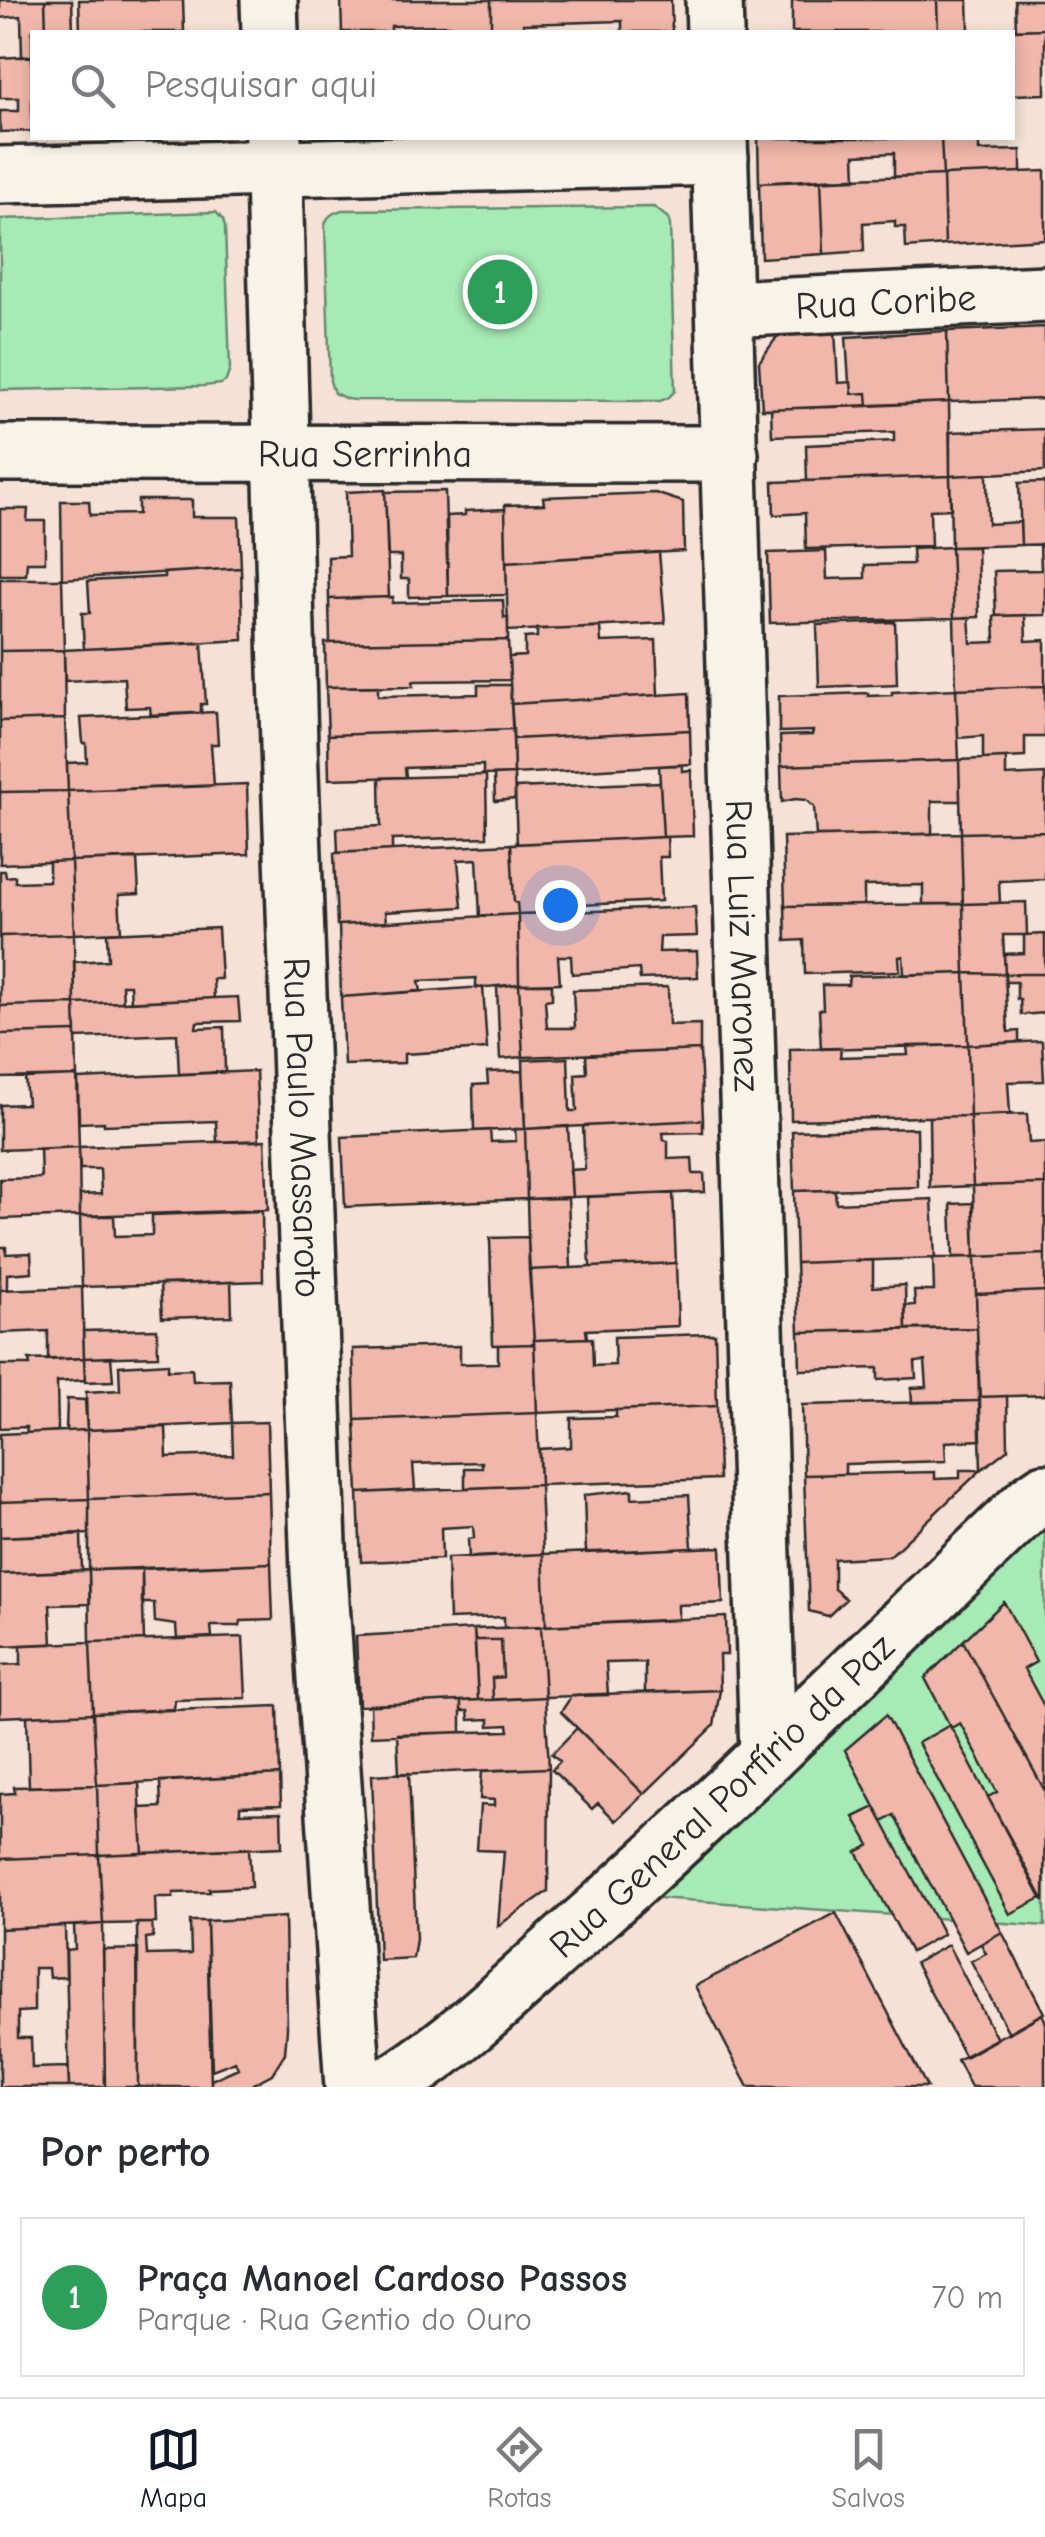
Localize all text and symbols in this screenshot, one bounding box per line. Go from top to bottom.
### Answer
search box [30,30,1015,140]
icon: search [65,58,120,113]
text: Pesquisar aqui [145,63,377,107]
pin: 1 [468,254,532,330]
street label: Rua Coribe [794,276,977,329]
street label: Rua Serrinha [258,432,472,477]
street label: Rua Luiz Maronez [716,799,769,1093]
your location [535,880,586,931]
street label: Rua Paulo Massaroto [274,956,330,1299]
street label: Rua General Porfírio da Paz [541,1625,903,1967]
text: Por perto [40,2128,211,2177]
text: Praça Manoel Cardoso Passos [137,2257,627,2301]
text: 1 [68,2279,81,2316]
text: 70 m [931,2279,1003,2316]
text: Parque · Rua Gentio do Ouro [137,2301,532,2338]
tab: Mapa [140,2422,207,2514]
tab: Rotas [487,2422,552,2514]
tab: Salvos [832,2422,905,2514]

